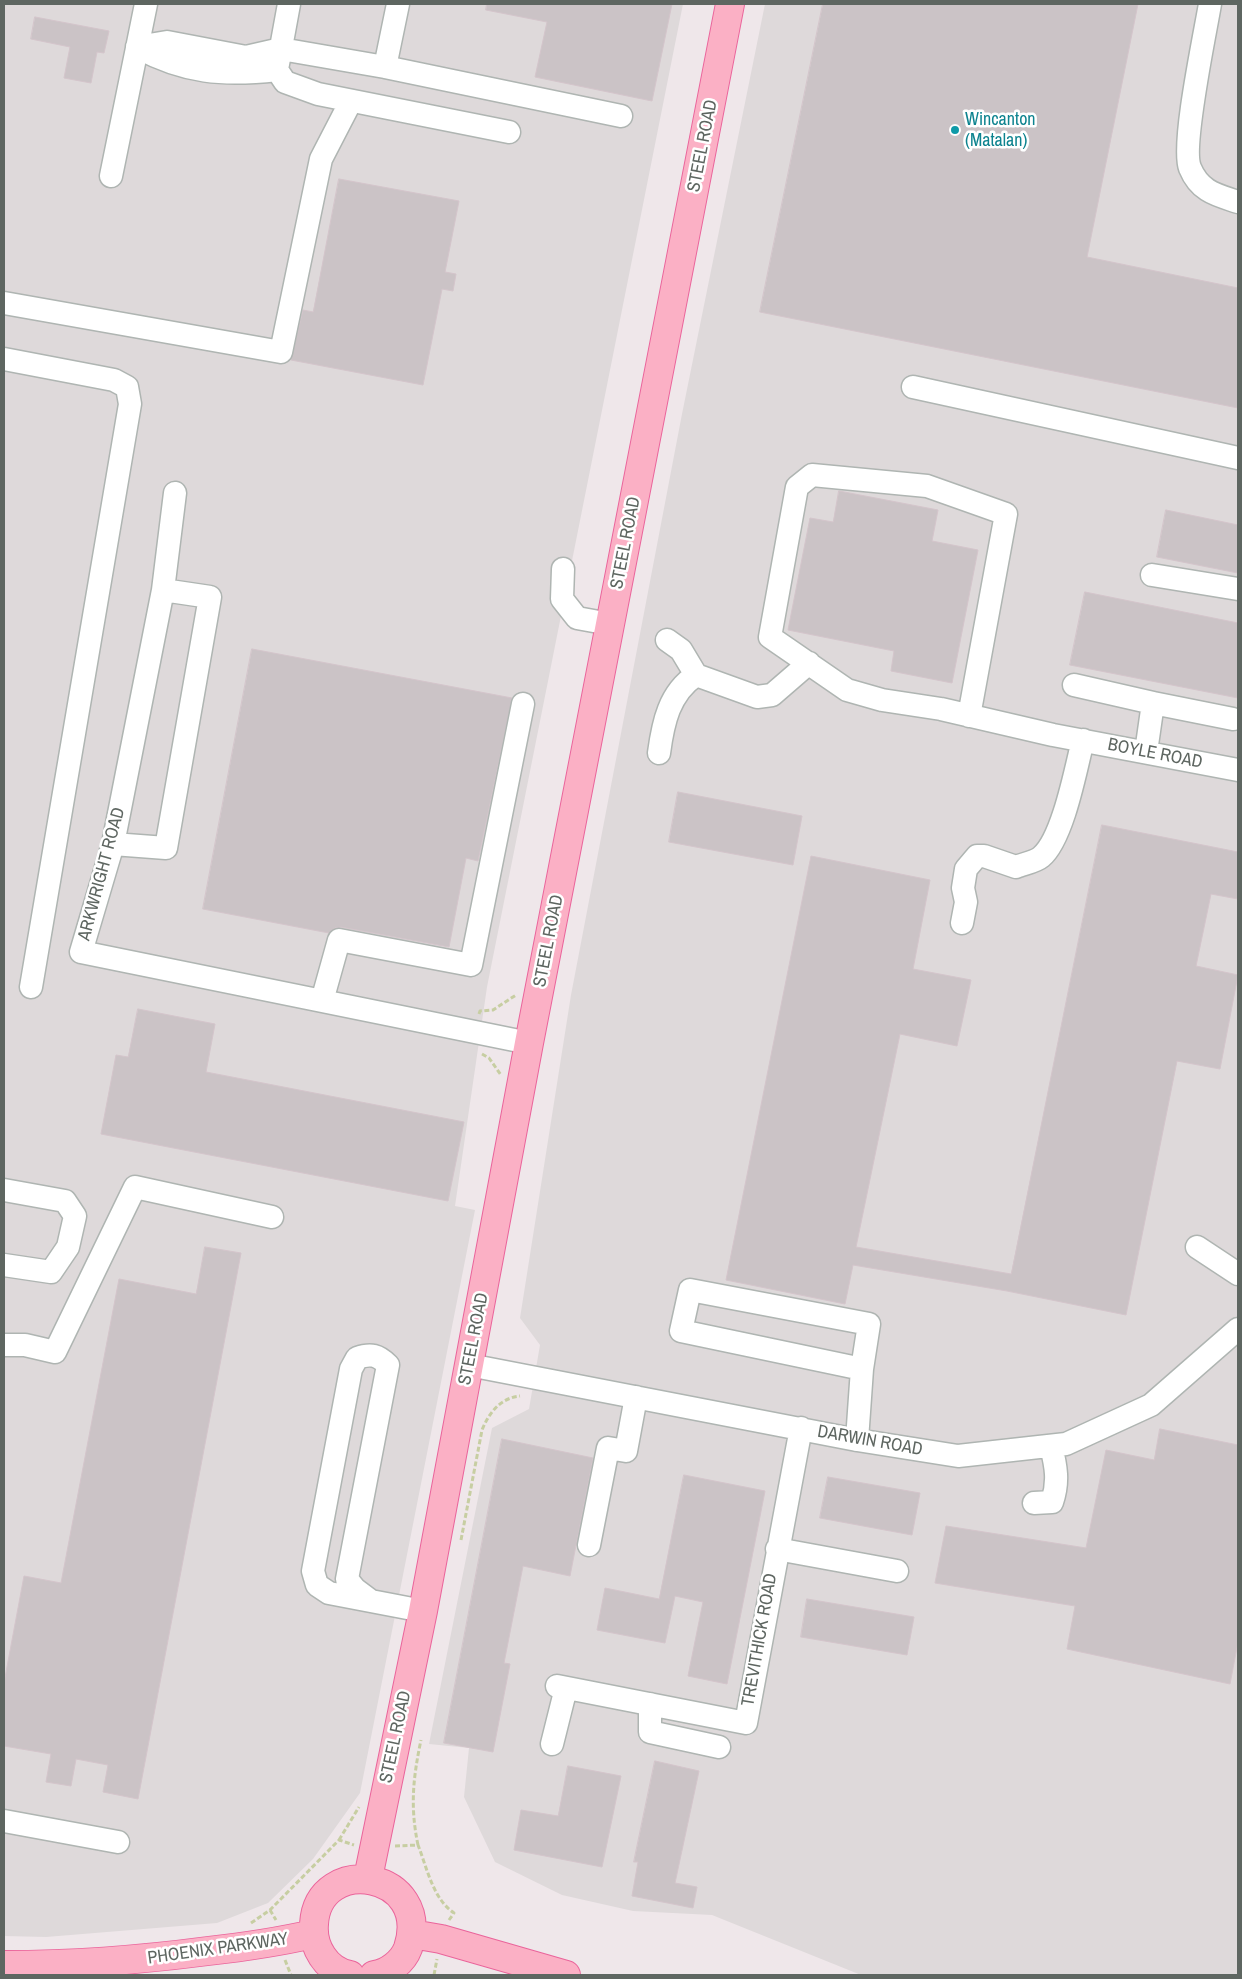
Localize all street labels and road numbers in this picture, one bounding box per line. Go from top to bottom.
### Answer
street label: STEEL ROAD [683,98,723,194]
street label: STEEL ROAD [606,495,646,591]
street label: BOYLE ROAD [1106,734,1204,774]
street label: ARKWRIGHT ROAD [74,805,130,943]
street label: STEEL ROAD [529,893,569,989]
street label: STEEL ROAD [454,1291,494,1387]
street label: DARWIN ROAD [816,1421,924,1461]
street label: TREVITHICK ROAD [738,1572,782,1708]
street label: STEEL ROAD [376,1689,416,1785]
street label: PHOENIX PARKWAY [146,1928,290,1970]

